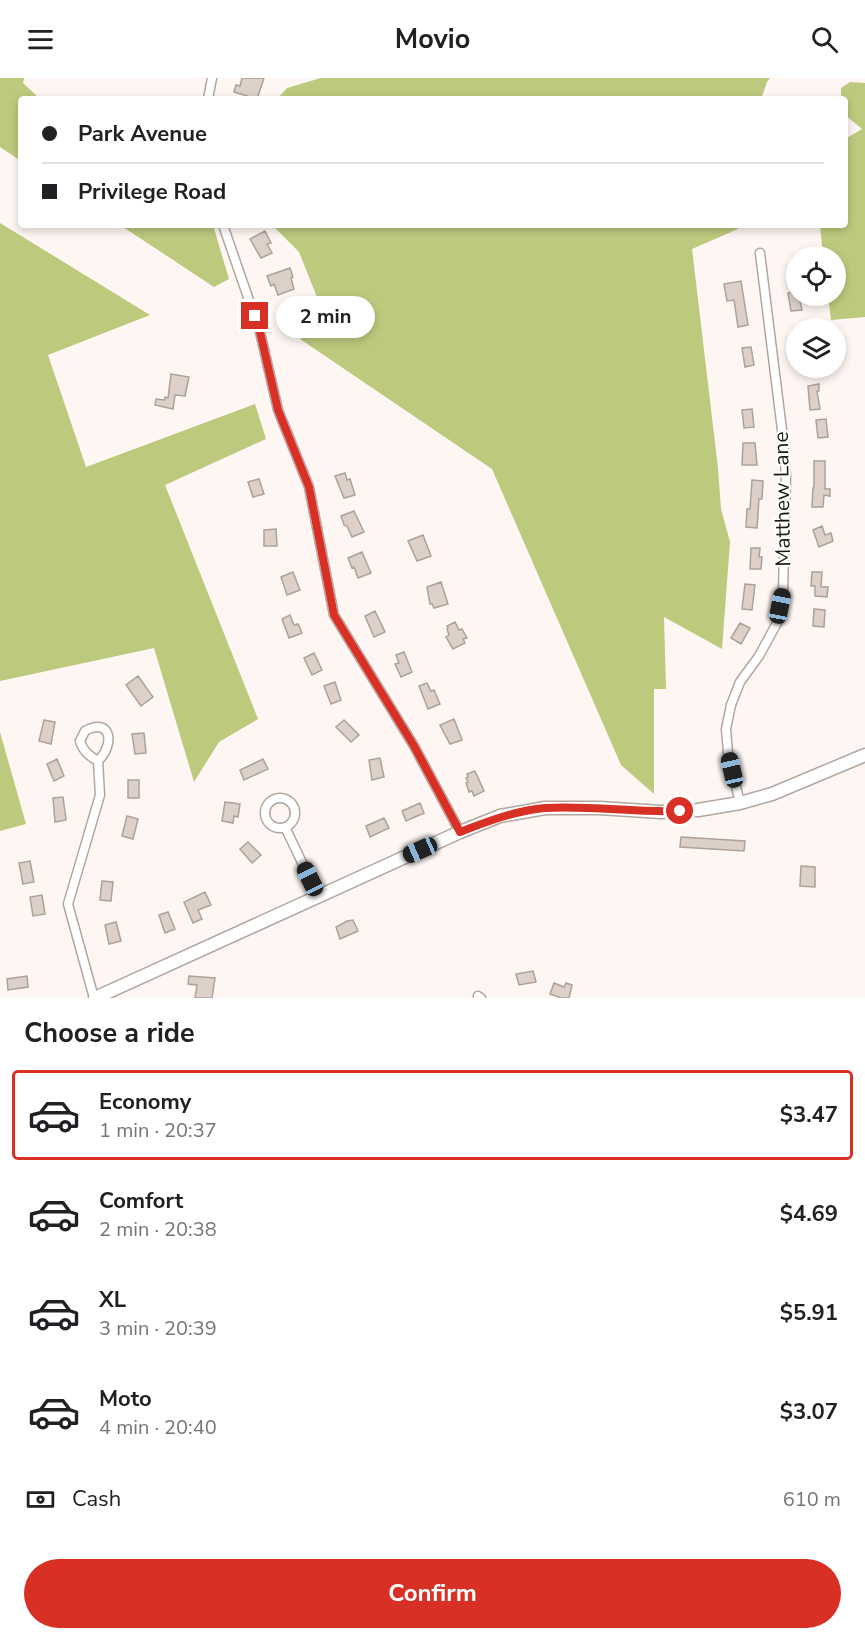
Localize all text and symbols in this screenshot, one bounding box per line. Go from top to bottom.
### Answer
text: Movio [395,21,470,58]
icon: menu [24,23,57,56]
icon: search [808,23,841,56]
text: Park Avenue [78,119,207,149]
text: Privilege Road [78,177,226,207]
map controls [786,246,846,378]
button: locate [786,246,846,306]
callout: 2 min [276,295,375,337]
route end [241,302,268,329]
text: 2 min [300,303,351,330]
button: layers [786,318,846,378]
street label: Matthew Lane [767,431,797,567]
car [768,587,792,625]
car [719,750,745,790]
route start [666,797,693,824]
car [400,834,440,866]
car [294,859,326,899]
text: Choose a ride [24,1015,195,1052]
text: Economy [99,1087,191,1117]
icon: car [27,1088,81,1142]
text: $3.47 [780,1100,838,1130]
text: 1 min · 20:37 [99,1117,217,1144]
text: Comfort [99,1186,183,1216]
icon: car [27,1187,81,1241]
text: $4.69 [780,1199,838,1229]
text: 2 min · 20:38 [99,1216,217,1243]
text: XL [99,1285,126,1315]
icon: car [27,1286,81,1340]
text: $5.91 [780,1298,838,1328]
text: 3 min · 20:39 [99,1315,217,1342]
text: Moto [99,1384,152,1414]
icon: car [27,1385,81,1439]
text: $3.07 [780,1397,838,1427]
text: 4 min · 20:40 [99,1414,217,1441]
icon: cash [24,1483,57,1516]
text: Cash [72,1484,121,1514]
text: 610 m [783,1486,841,1513]
button: Confirm [24,1559,841,1628]

